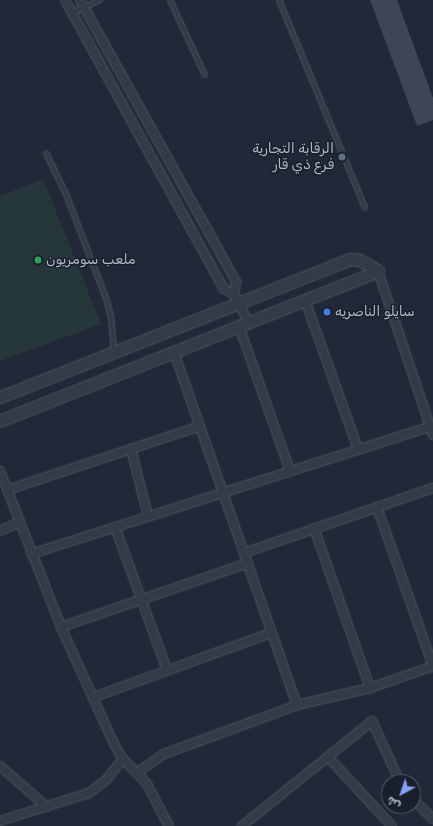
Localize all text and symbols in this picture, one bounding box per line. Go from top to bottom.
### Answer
place label: الرقابة التجارية فرع ذي قار [252,141,334,174]
marker: الرقابة التجارية فرع ذي قار [337,152,347,162]
place label: ملعب سومريون [46,252,135,268]
marker: ملعب سومريون [33,255,43,265]
place label: سايلو الناصريه [335,304,415,320]
marker: سايلو الناصريه [322,307,332,317]
north arrow [381,774,421,814]
text: ش [384,793,403,812]

